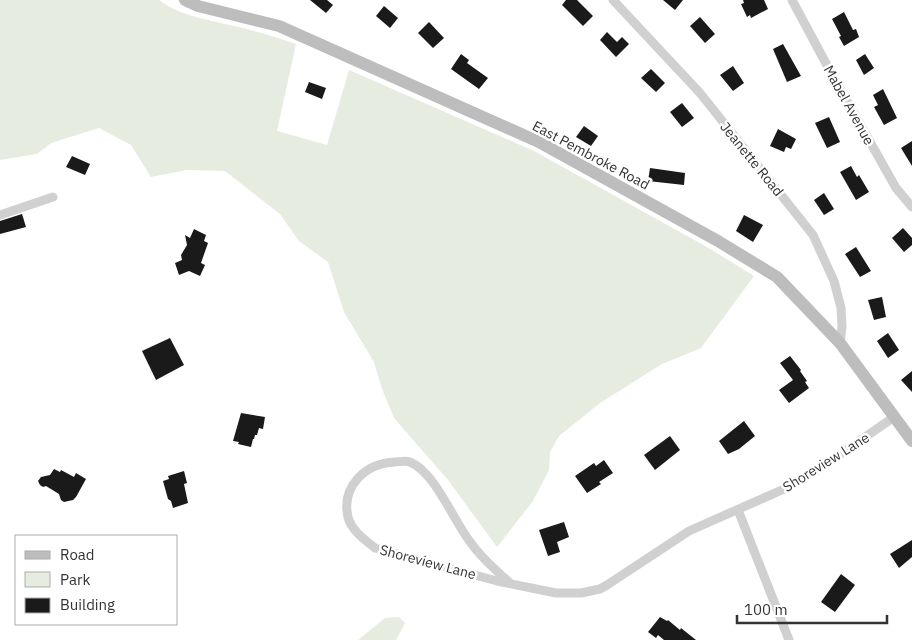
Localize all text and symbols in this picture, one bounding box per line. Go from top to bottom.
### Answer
street label: Mabel Avenue [820,62,878,148]
street label: East Pembroke Road [529,117,653,193]
street label: Jeanette Road [716,118,788,200]
street label: Shoreview Lane [779,428,873,496]
legend [15,535,178,625]
street label: Shoreview Lane [378,541,478,584]
text: Road [60,545,95,564]
text: Park [60,570,90,589]
scale bar [737,592,887,624]
text: Building [60,595,115,614]
text: 100 m [744,600,788,619]

